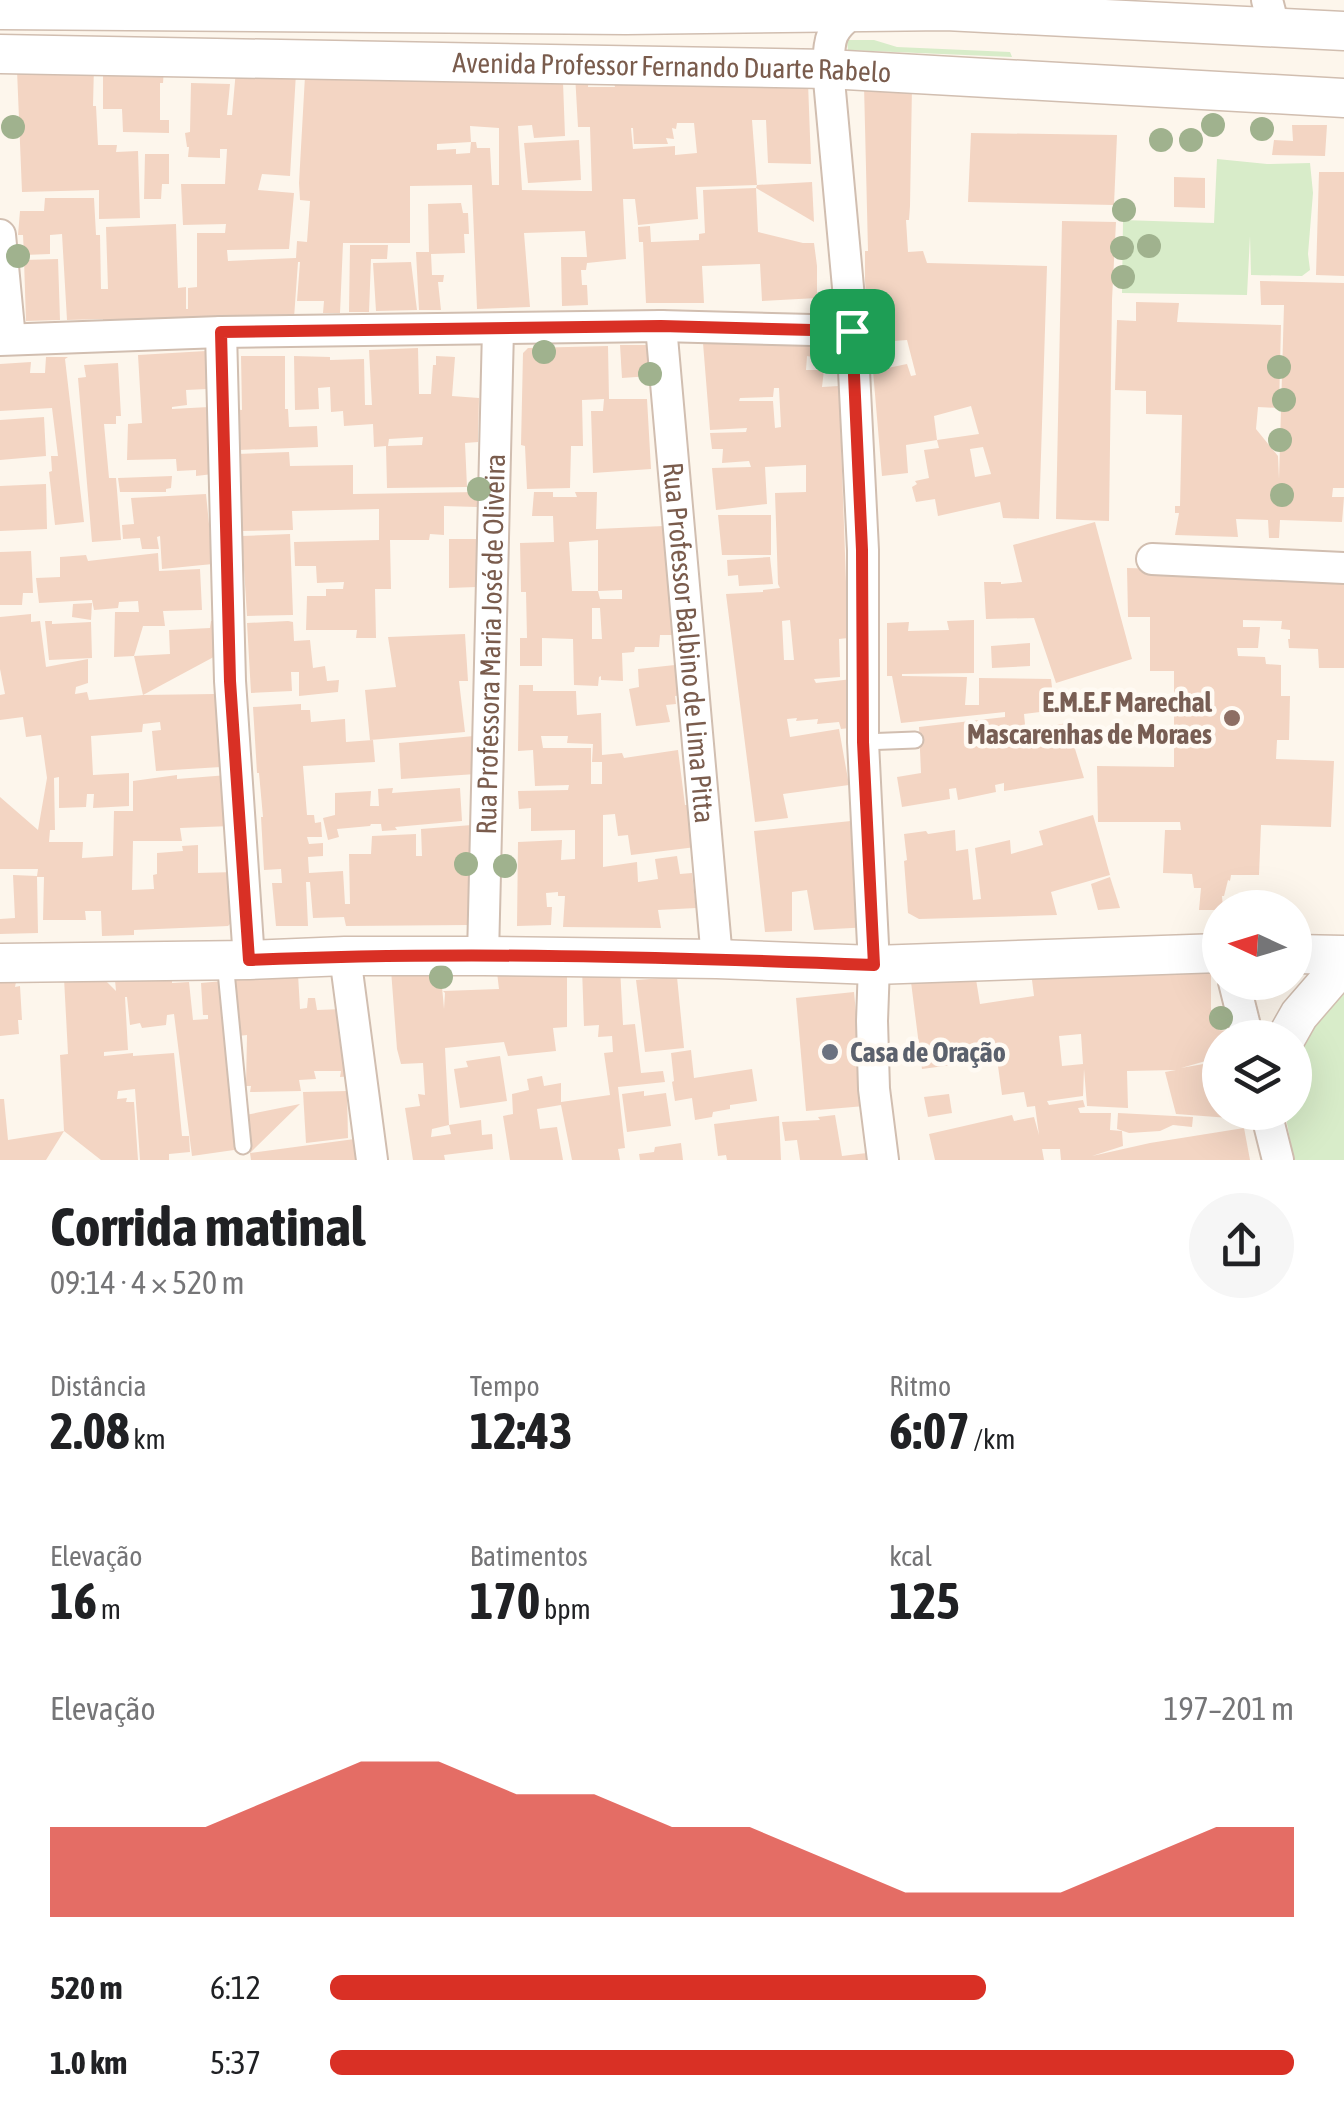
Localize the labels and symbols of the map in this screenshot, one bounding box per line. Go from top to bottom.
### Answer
street label: Avenida Professor Fernando Duarte Rabelo [452,46,892,89]
pin [810,289,895,374]
street label: Rua Professora Maria José de Oliveira [470,453,511,835]
street label: Rua Professor Balbino de Lima Pitta [657,461,721,825]
place label: E.M.E.F Marechal Mascarenhas de Moraes [967,686,1213,750]
marker: E.M.E.F Marechal Mascarenhas de Moraes [1221,707,1243,729]
north arrow [1202,890,1312,1000]
place label: Casa de Oração [850,1036,1006,1068]
marker: Casa de Oração [819,1041,841,1063]

